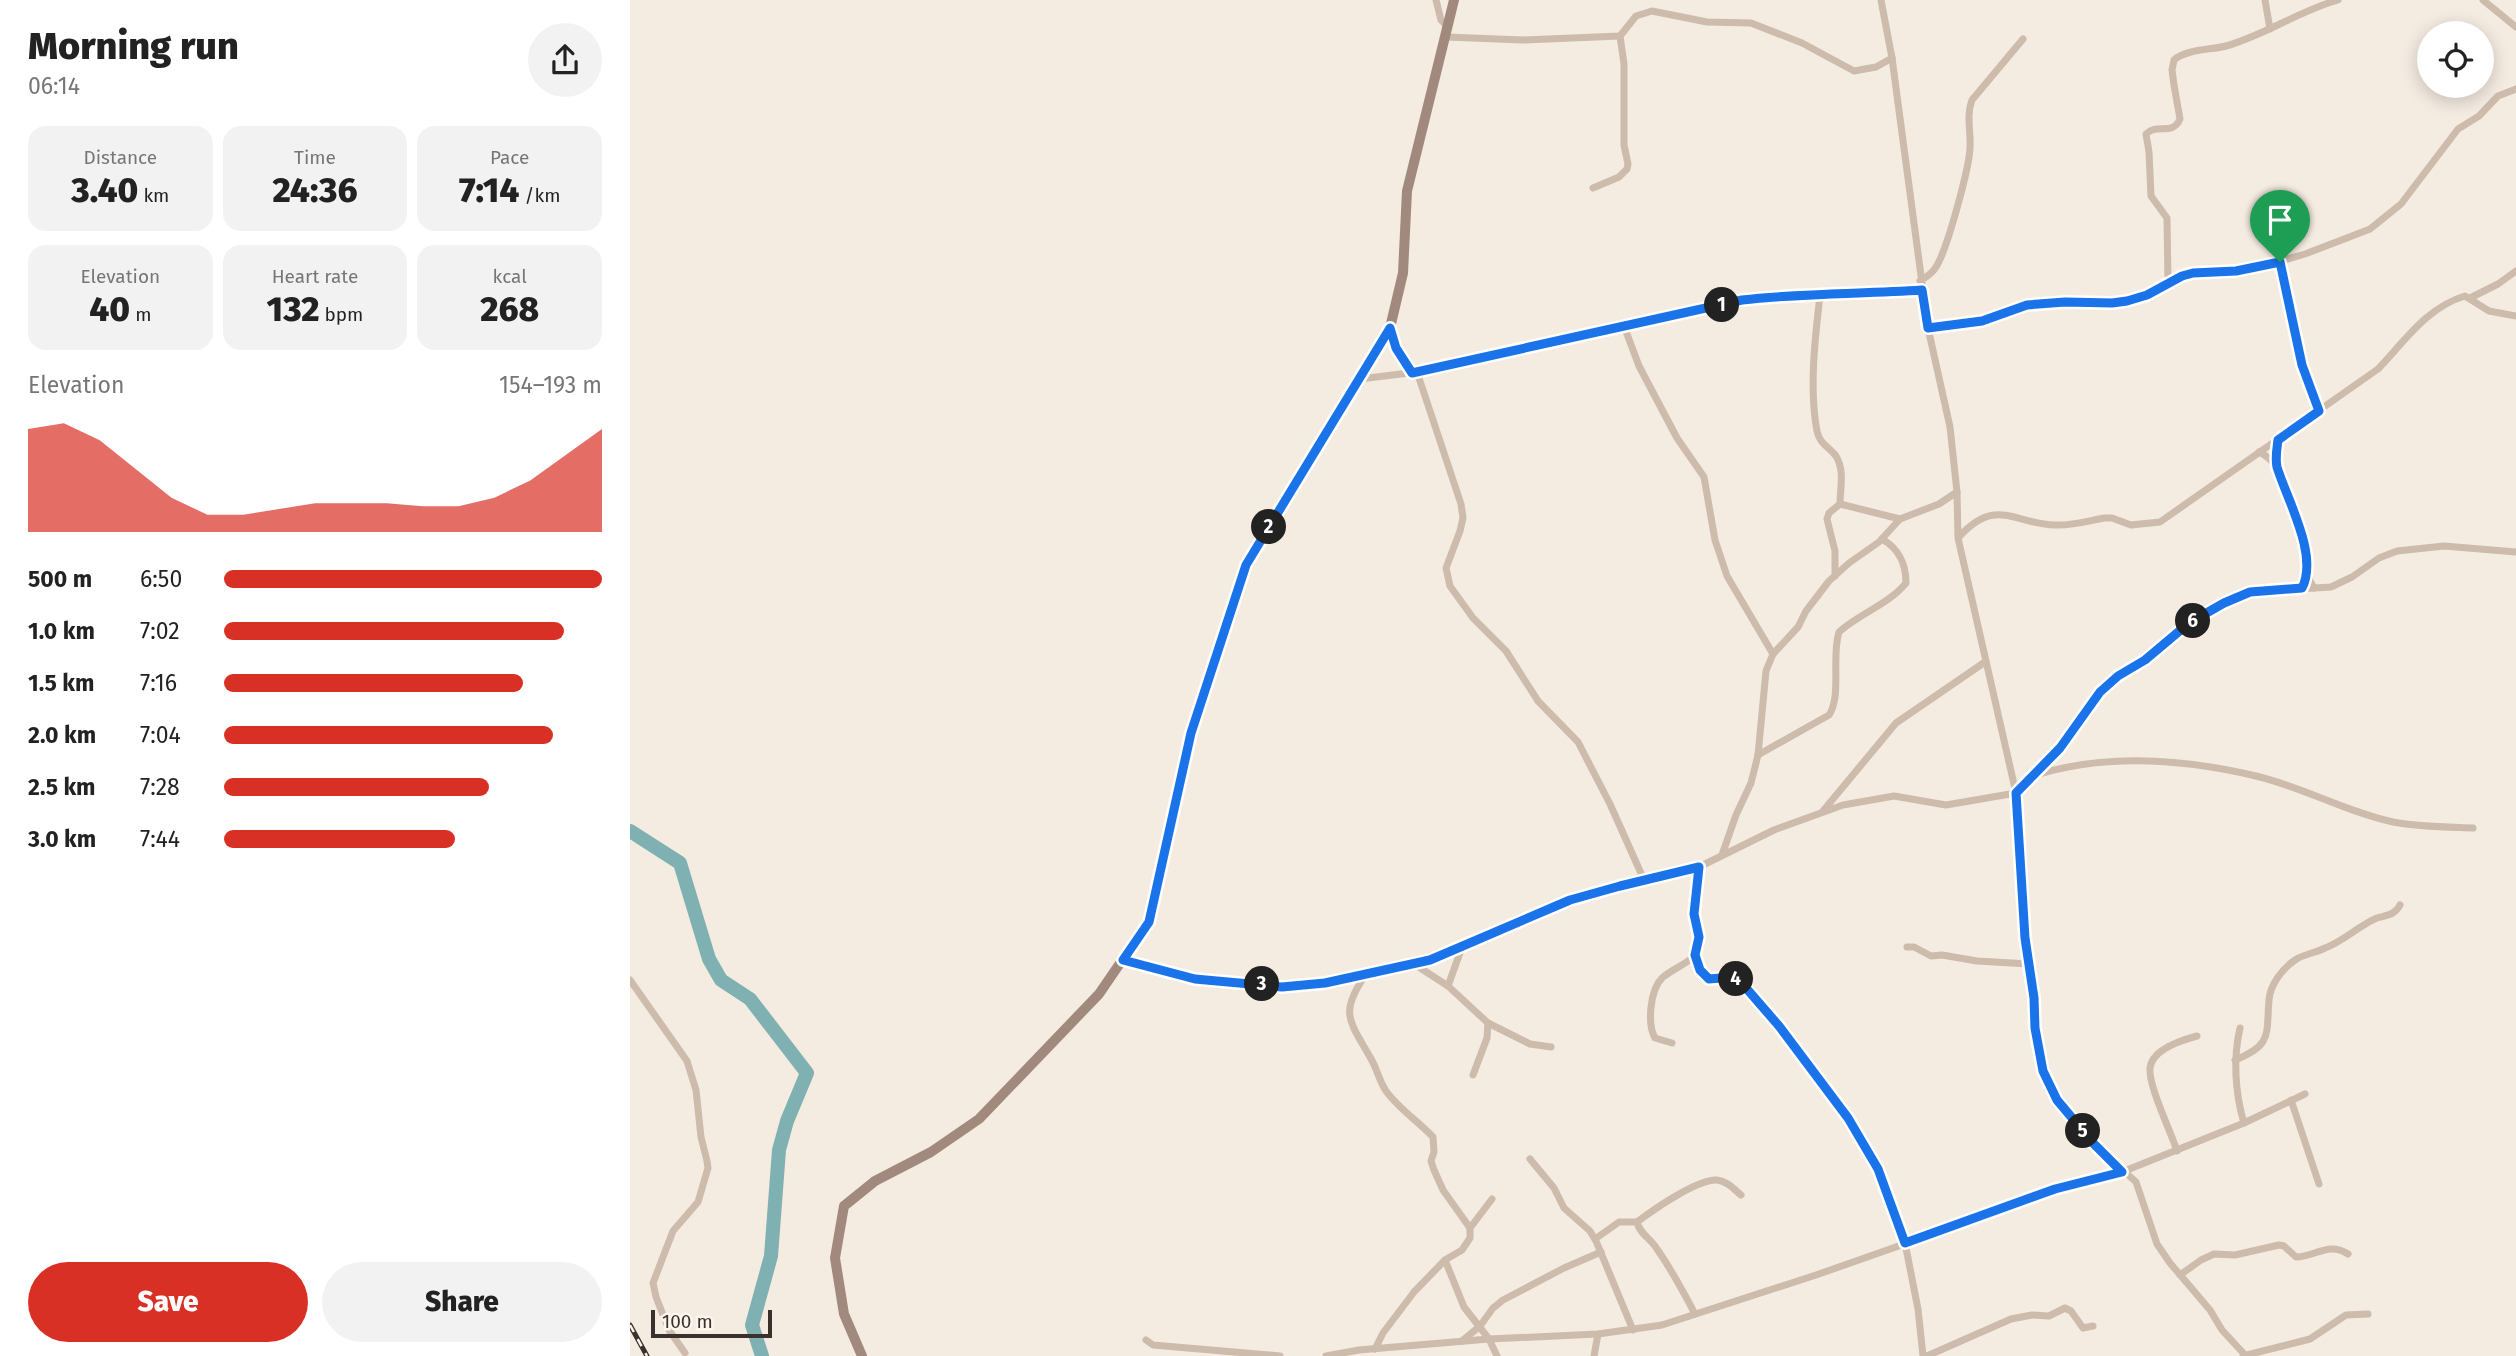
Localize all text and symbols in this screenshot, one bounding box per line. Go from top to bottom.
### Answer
map controls [2417,21,2494,98]
button: locate [2417,21,2494,98]
text: Morning run [28,23,239,69]
button: share [528,23,602,97]
text: 06:14 [28,72,80,100]
text: Distance [83,146,157,169]
text: Time [294,146,336,169]
text: Pace [490,146,529,169]
text: 3.40 [71,169,138,211]
text: 24:36 [273,169,357,211]
text: 7:14 [459,169,519,211]
text: km [138,184,169,207]
text: /km [519,184,560,207]
pin [2250,190,2310,262]
icon: arrive [2261,201,2299,239]
text: Elevation [81,265,160,288]
text: Heart rate [272,265,358,288]
text: kcal [493,265,527,288]
text: 40 [89,288,130,330]
text: 132 [267,288,320,330]
text: 268 [480,288,539,330]
pin: 1 [1704,288,1740,322]
text: 1 [1717,293,1726,316]
text: m [130,303,151,326]
text: bpm [320,303,363,326]
text: Elevation [28,371,124,399]
text: 154–193 m [499,371,602,399]
pin: 2 [1252,510,1286,544]
text: 2 [1264,515,1273,538]
text: 500 m [28,565,92,593]
text: 6:50 [140,565,182,593]
pin: 6 [2176,604,2210,638]
text: 6 [2187,609,2198,632]
text: 1.0 km [28,617,95,645]
text: 7:02 [140,617,180,645]
text: 1.5 km [28,669,94,697]
text: 7:16 [140,669,177,697]
text: 2.0 km [28,721,96,749]
text: 7:04 [140,721,181,749]
text: 2.5 km [28,773,96,801]
text: 7:28 [140,773,180,801]
text: 3.0 km [28,825,96,853]
text: 7:44 [140,825,180,853]
pin: 4 [1718,962,1754,996]
pin: 3 [1244,967,1280,1002]
text: 4 [1730,967,1741,990]
text: 3 [1257,972,1266,995]
pin: 5 [2066,1114,2100,1148]
text: 5 [2077,1119,2088,1142]
button: Save [28,1262,308,1342]
button: Share [322,1262,602,1342]
scale bar [651,1307,772,1339]
text: 100 m [662,1310,713,1333]

